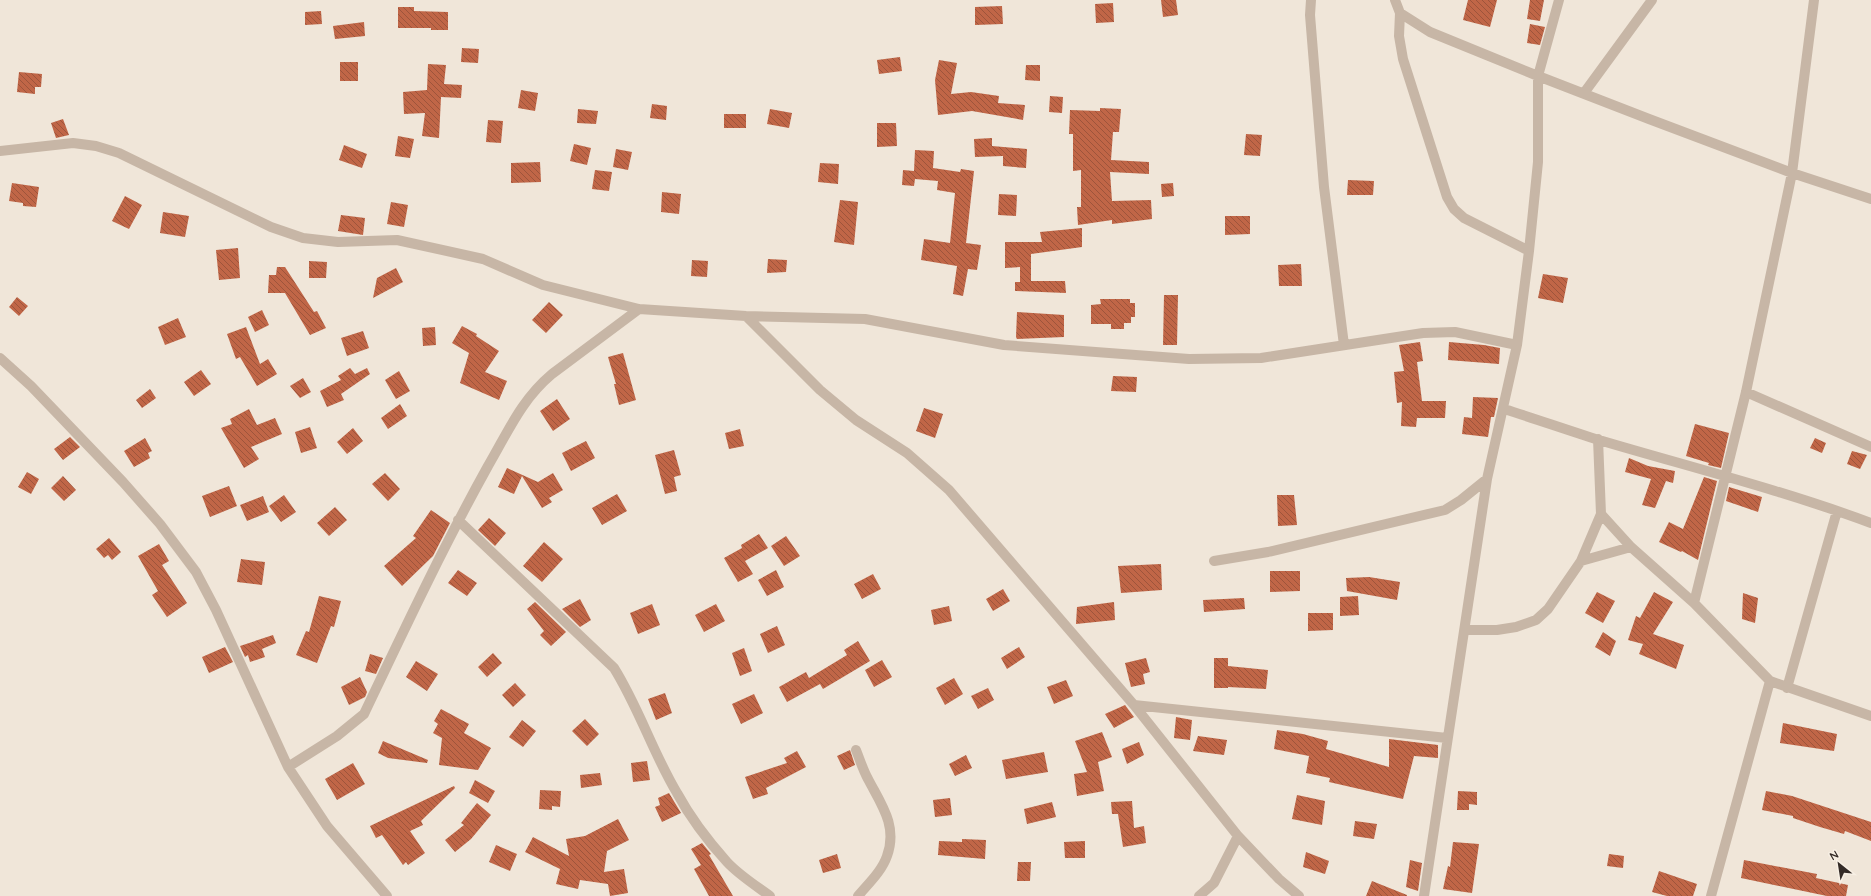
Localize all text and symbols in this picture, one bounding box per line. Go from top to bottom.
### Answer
north arrow [1819,844,1859,884]
text: N [1827,847,1841,863]

